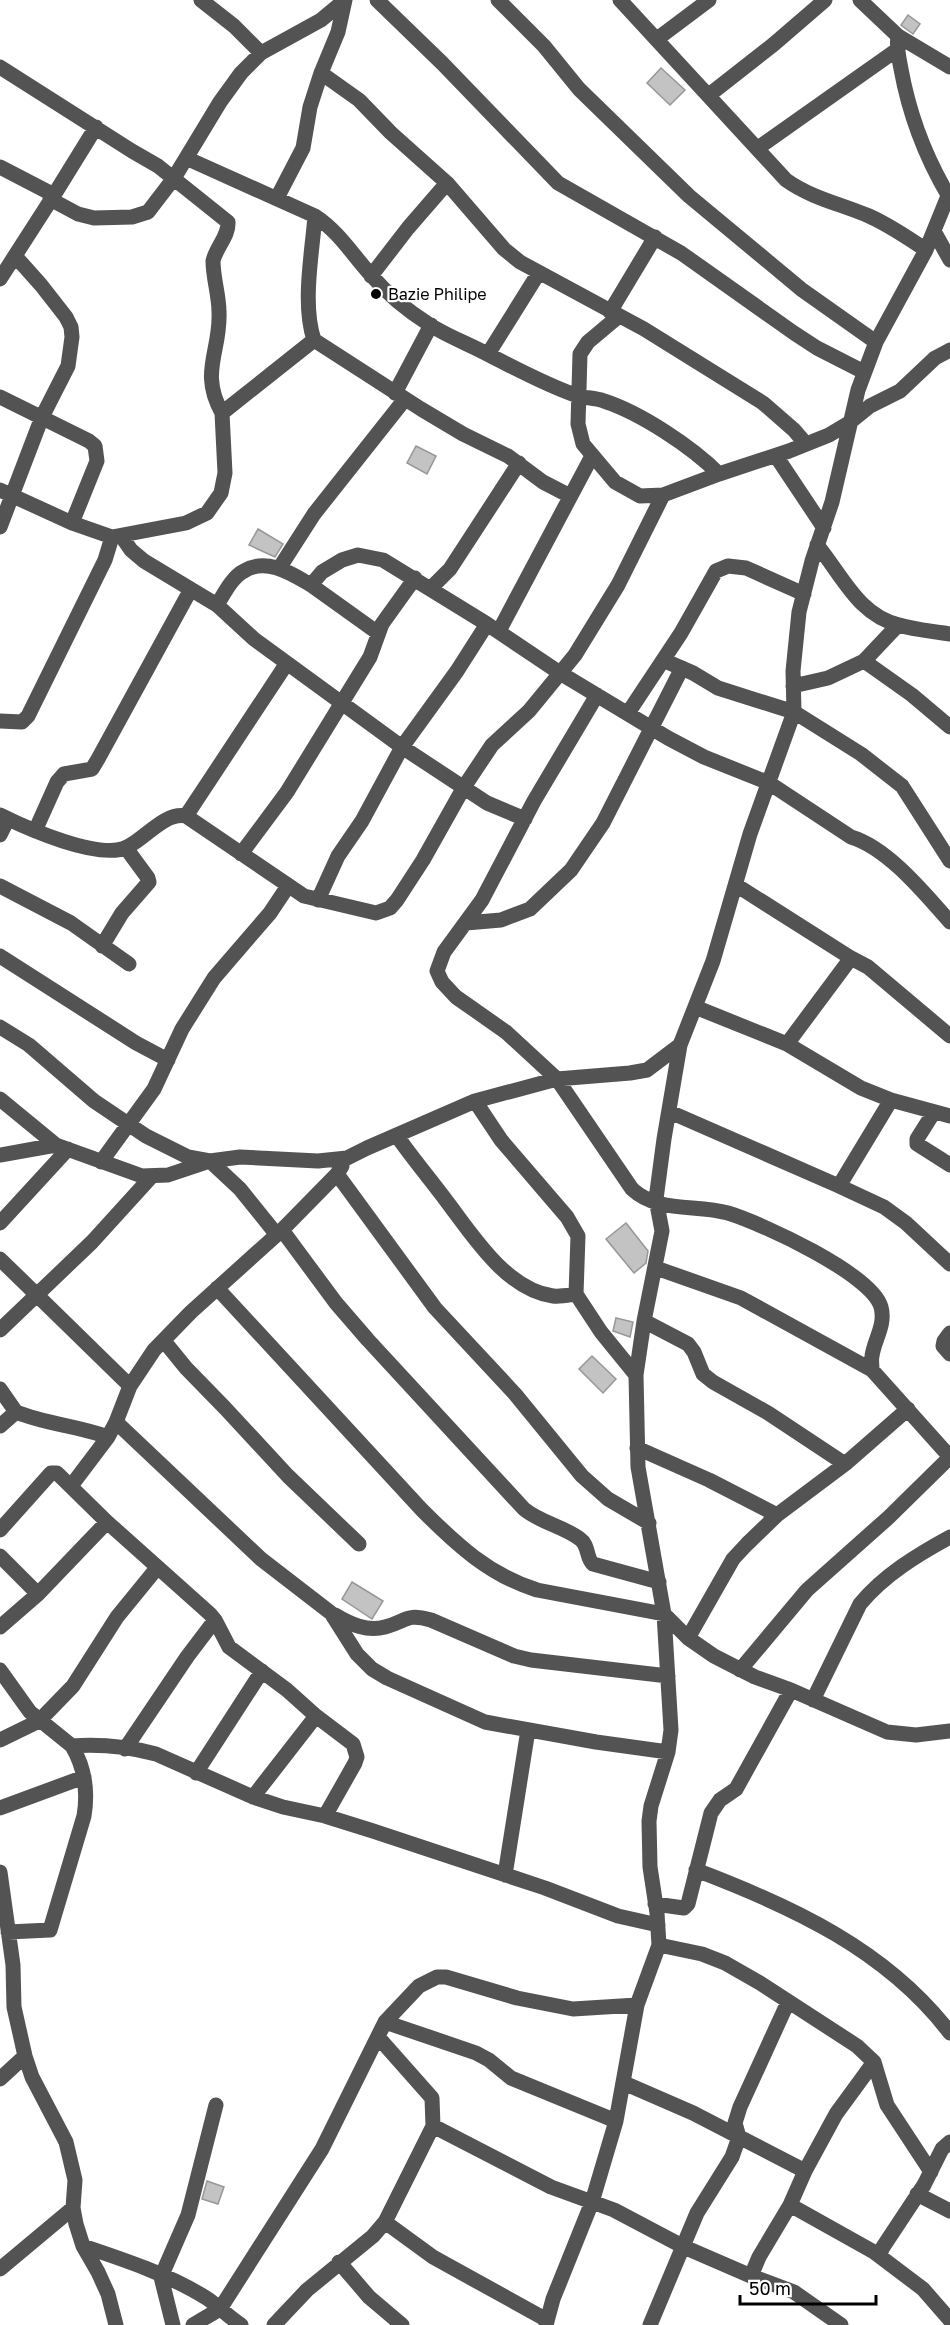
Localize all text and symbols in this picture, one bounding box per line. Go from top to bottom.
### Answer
place label: Bazie Philipe [388,284,487,304]
marker: Bazie Philipe [369,287,383,301]
scale bar [740,2268,876,2306]
text: 50 m [749,2277,791,2299]

